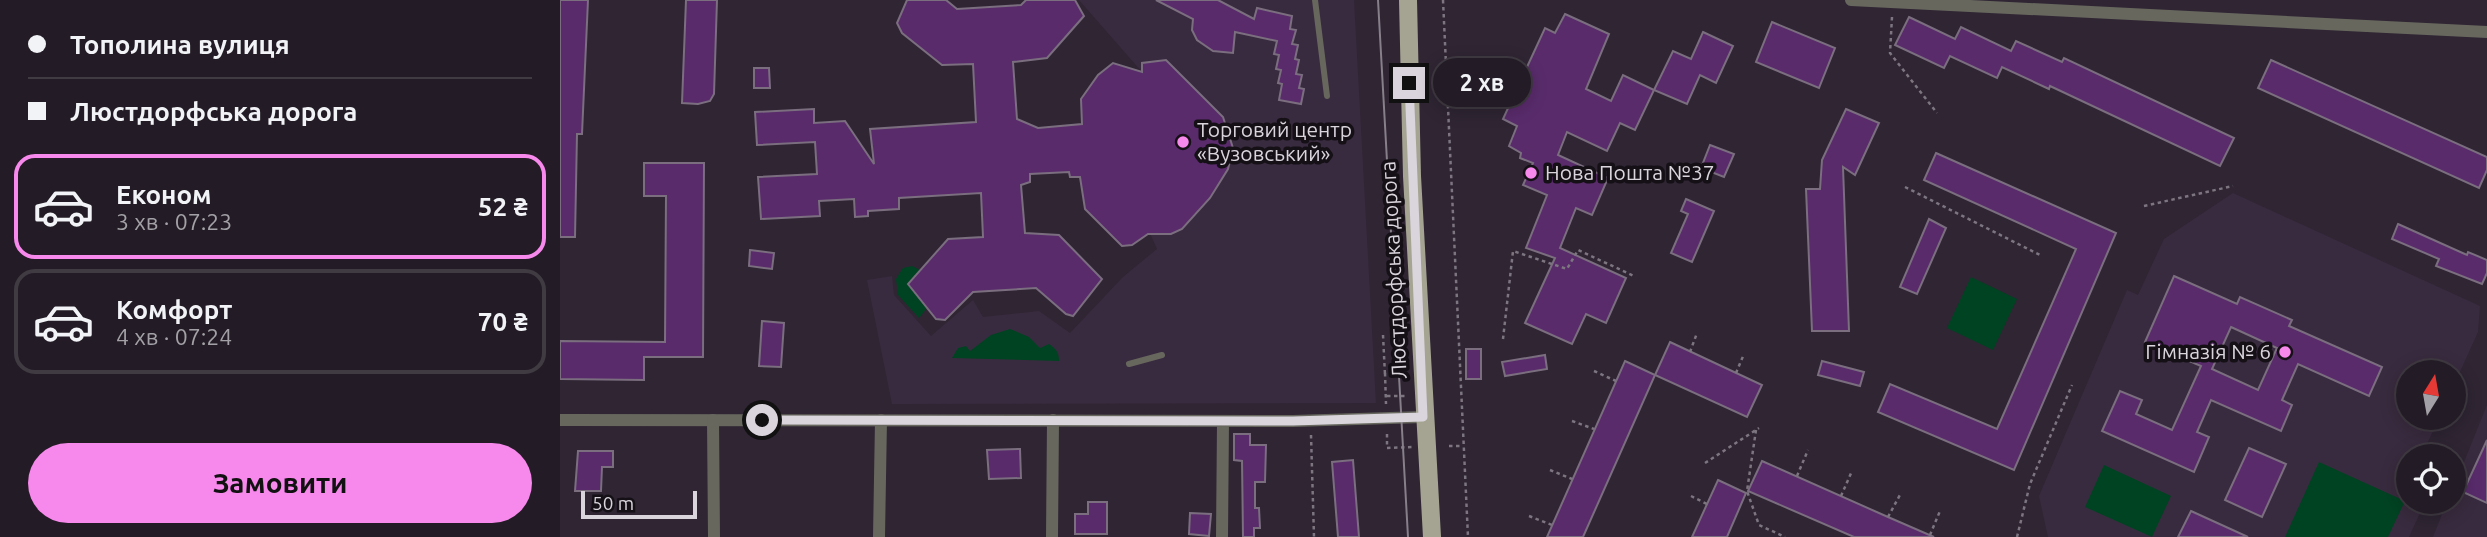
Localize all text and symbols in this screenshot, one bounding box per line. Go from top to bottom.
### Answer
text: Тополина вулиця [70,30,290,59]
callout: 2 хв [1434,58,1532,108]
route end [1393,67,1425,99]
text: 2 хв [1460,70,1504,95]
text: Люстдорфська дорога [70,97,357,126]
place label: Торговий центр «Вузовський» [1197,117,1352,165]
marker: Торговий центр «Вузовський» [1175,134,1191,150]
street label: Люстдорфська дорога [1375,160,1411,380]
place label: Нова Пошта №37 [1545,160,1715,184]
marker: Нова Пошта №37 [1523,165,1539,181]
icon: car [32,175,95,238]
text: Економ [116,180,212,209]
text: 52 ₴ [478,192,528,221]
text: 3 хв · 07:23 [116,209,232,234]
icon: car [32,290,95,353]
text: Комфорт [116,295,232,324]
text: 70 ₴ [478,307,528,336]
text: 4 хв · 07:24 [116,324,232,349]
place label: Гімназія № 6 [2145,339,2271,363]
marker: Гімназія № 6 [2277,344,2293,360]
north arrow [2396,360,2466,430]
map controls [2396,360,2466,514]
route start [746,404,778,436]
button: Замовити [28,443,532,523]
button: locate [2396,444,2466,514]
scale bar [581,488,696,520]
text: 50 m [592,492,634,514]

